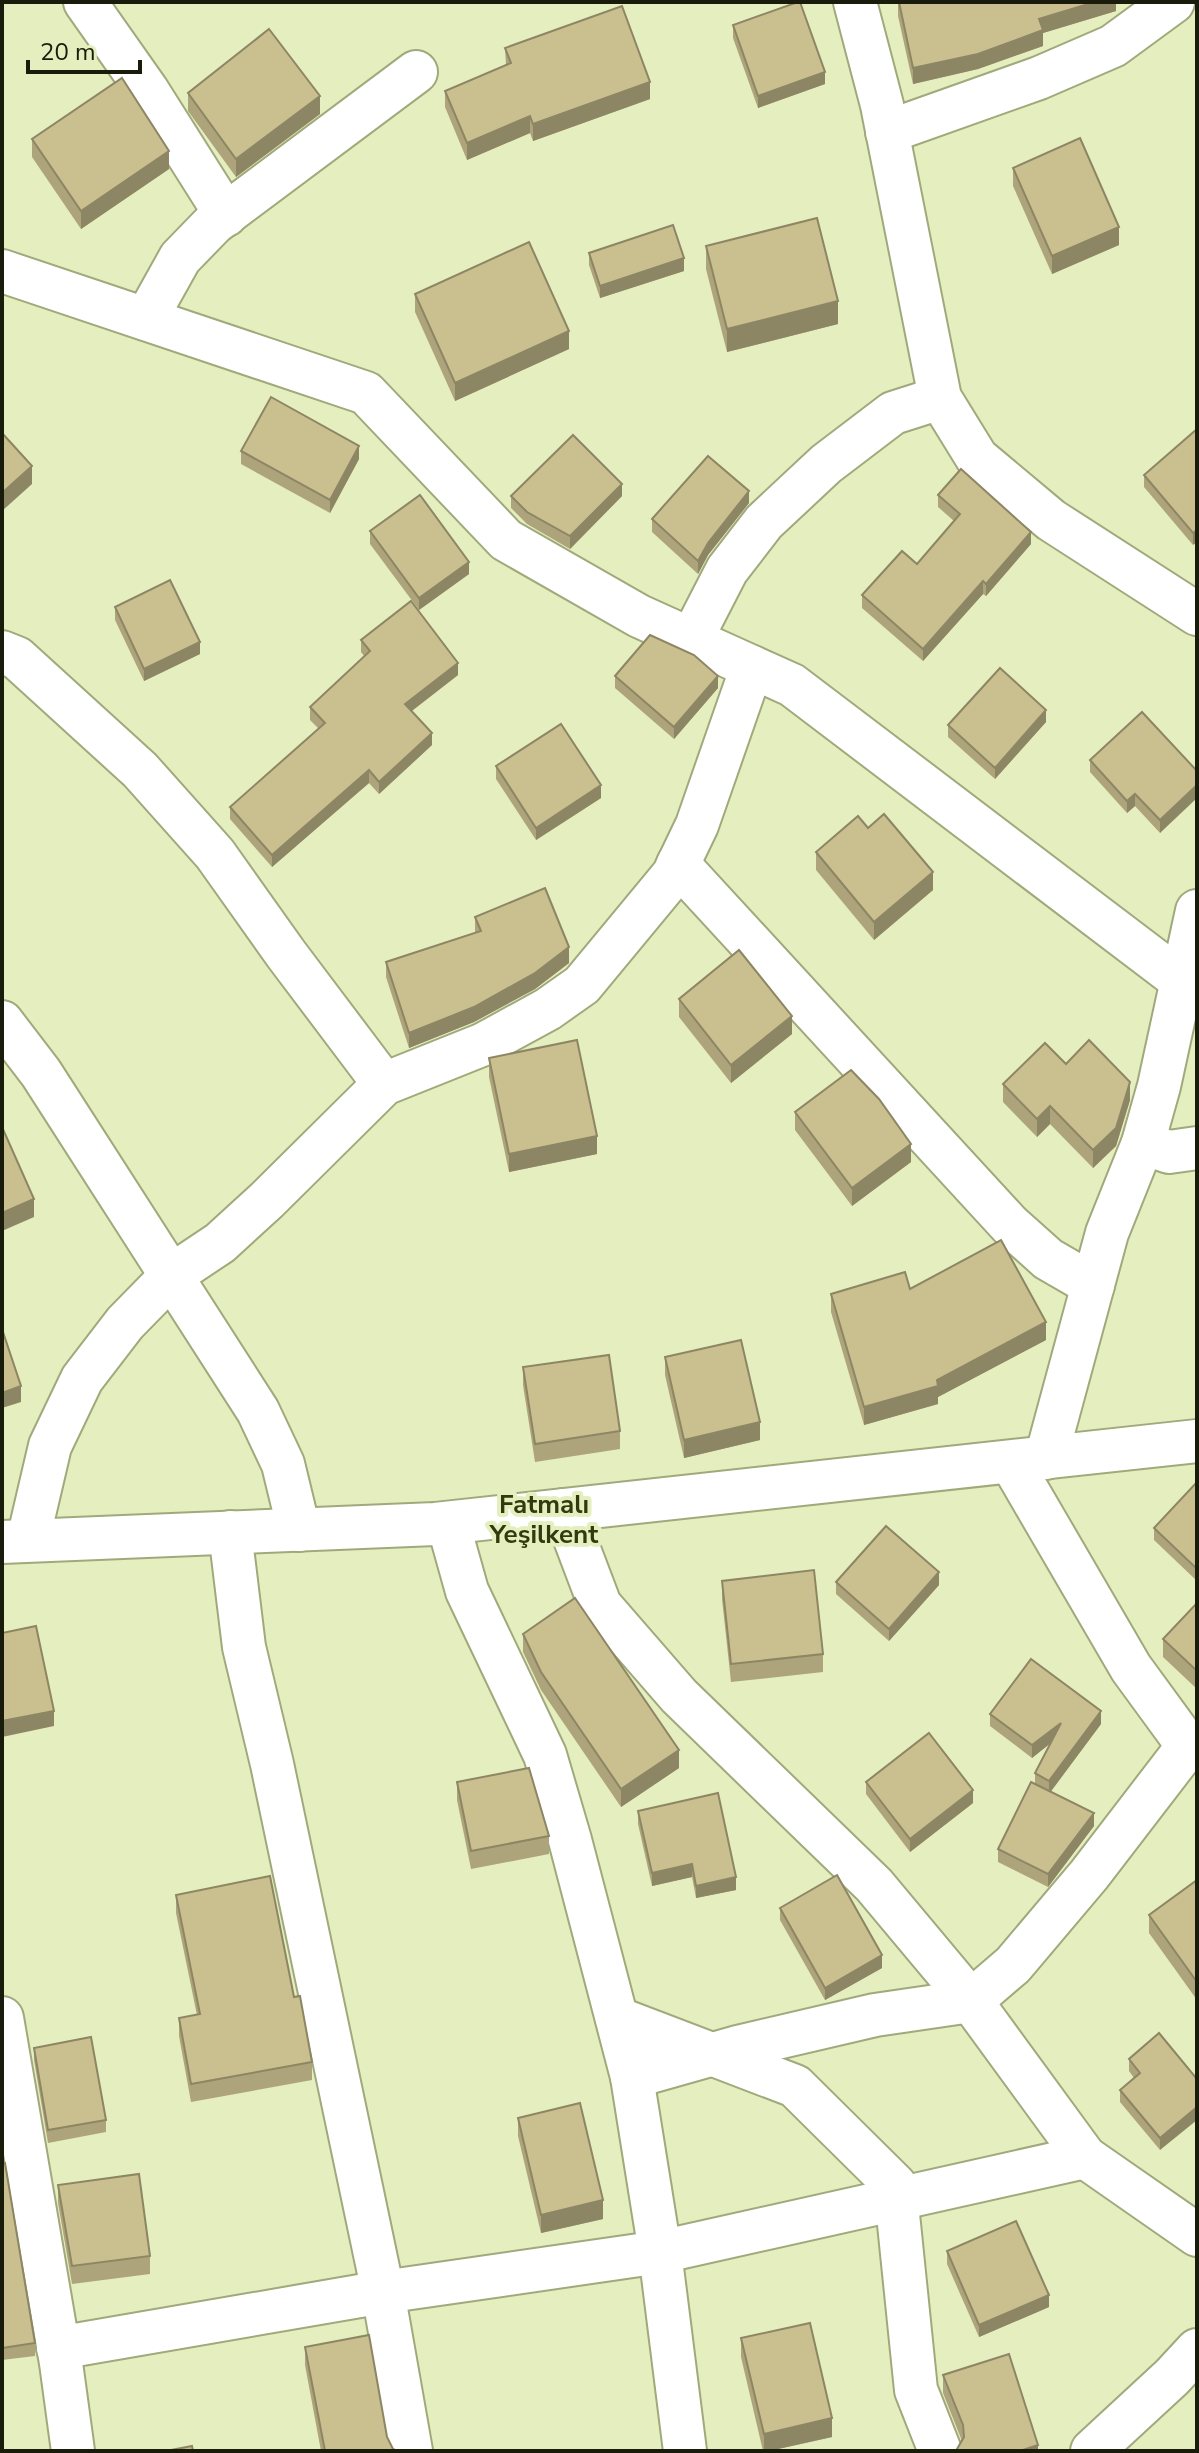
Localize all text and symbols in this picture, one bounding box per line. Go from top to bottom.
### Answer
scale bar [28,24,140,74]
text: 20 m [40,36,96,68]
district label: Fatmalı Yeşilkent [489,1487,599,1552]

